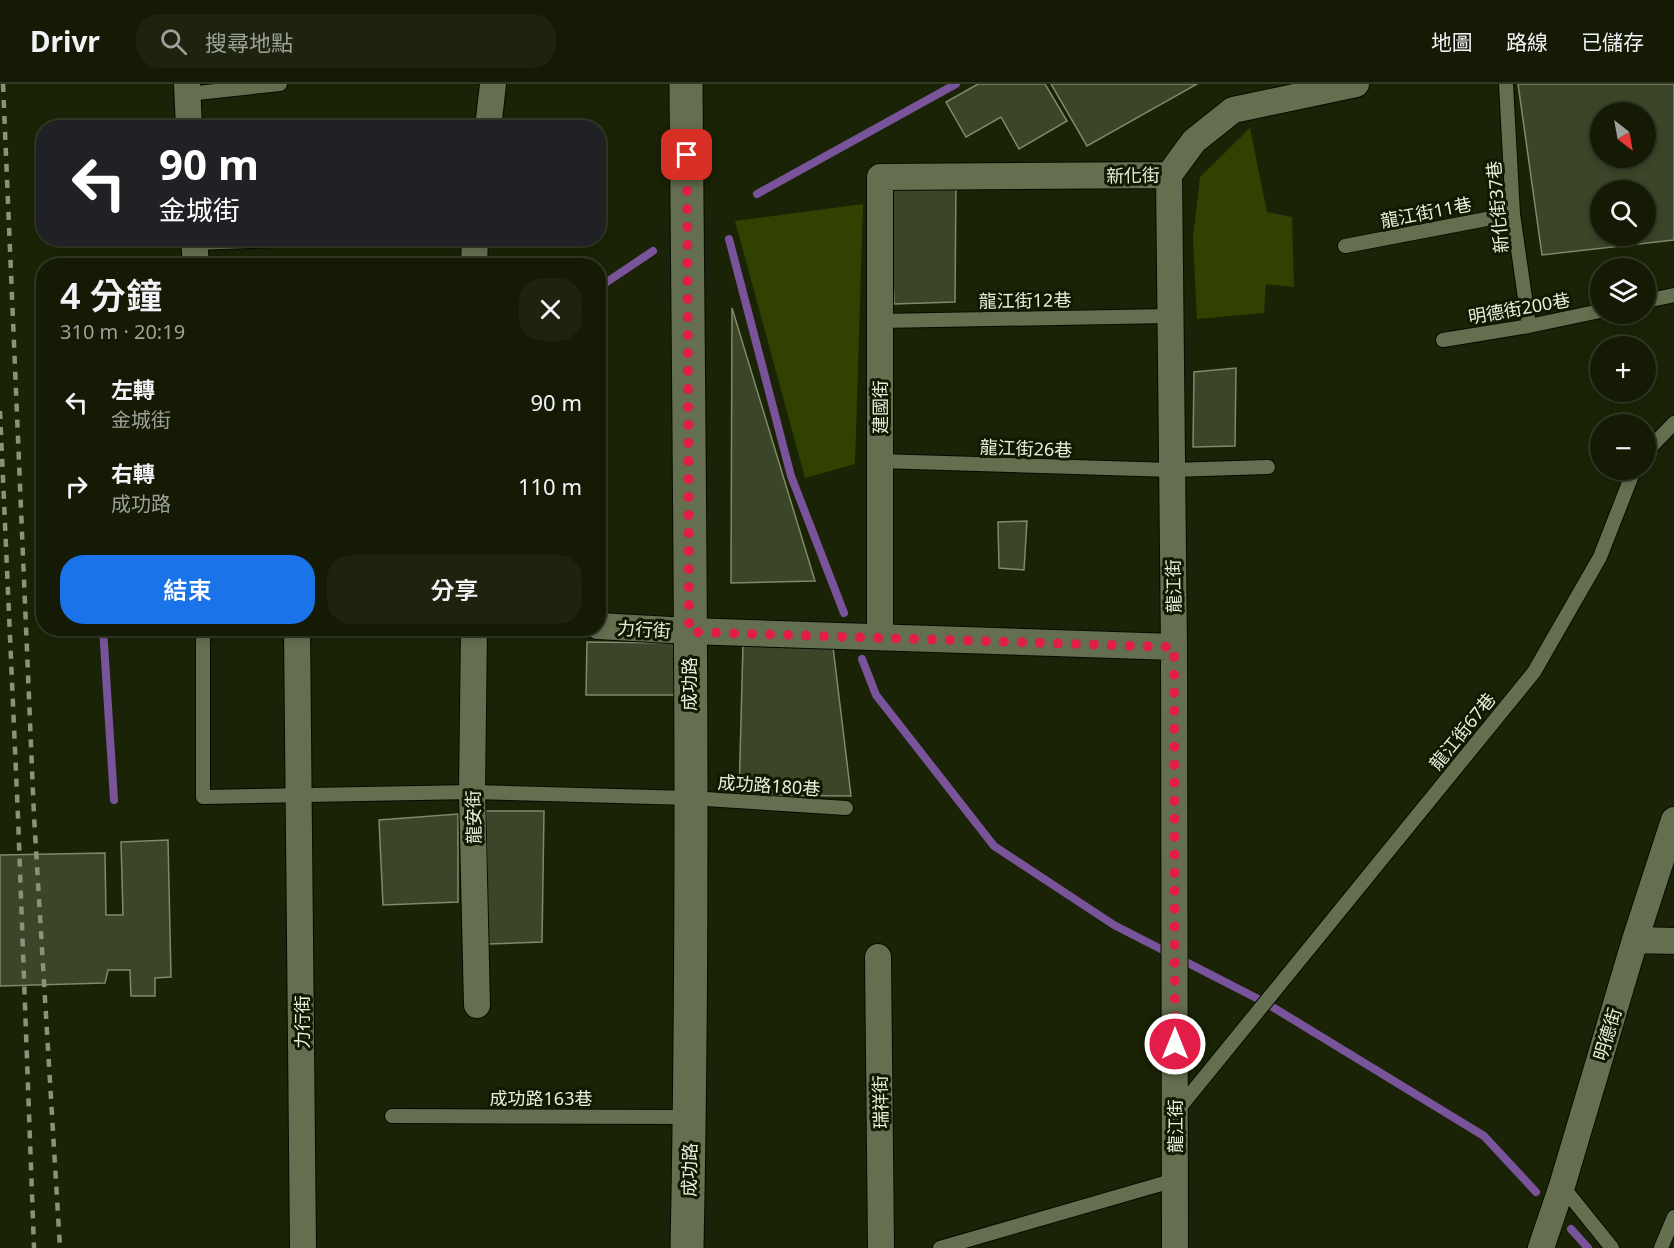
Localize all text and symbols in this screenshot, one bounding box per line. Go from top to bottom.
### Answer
search box [136,14,556,68]
text: Drivr [30,22,100,60]
icon: search [157,25,190,58]
text: 搜尋地點 [205,27,293,57]
text: 地圖 [1431,28,1473,56]
text: 路線 [1506,28,1548,56]
text: 已儲存 [1581,28,1644,56]
north arrow [1590,102,1656,168]
map controls [1590,102,1656,480]
pin [661,129,712,180]
text: 90 m [159,135,259,192]
icon: arrive [670,138,703,171]
icon: left [60,144,138,222]
street label: 新化街37巷 [1481,160,1513,254]
street label: 新化街 [1106,163,1160,187]
button: search [1590,180,1656,246]
text: 金城街 [159,191,240,228]
street label: 龍江街11巷 [1378,191,1474,233]
button: layers [1590,258,1656,324]
text: 4 分鐘 [60,271,162,320]
button: close [519,278,582,341]
street label: 龍江街12巷 [979,287,1071,313]
street label: 明德街200巷 [1466,287,1572,329]
text: 310 m · 20:19 [60,318,185,345]
button: + [1590,336,1656,402]
text: 左轉 [111,374,155,404]
street label: 建國街 [868,380,892,434]
icon: left [60,386,93,419]
text: 90 m [531,387,582,417]
text: 金城街 [111,406,171,433]
button: − [1590,414,1656,480]
street label: 龍江街26巷 [979,434,1073,462]
text: 右轉 [111,458,155,488]
icon: right [60,470,93,503]
text: 110 m [518,471,582,501]
text: 成功路 [111,490,171,517]
button: 結束 [60,555,315,624]
button: 分享 [327,555,582,624]
street label: 龍江街 [1161,559,1185,613]
street label: 力行街 [616,616,672,642]
street label: 成功路 [677,657,701,711]
street label: 龍江街67巷 [1424,687,1500,775]
street label: 成功路180巷 [717,769,821,801]
street label: 龍安街 [461,790,485,844]
street label: 力行街 [290,995,314,1049]
street label: 明德街 [1588,1005,1626,1063]
position arrow [1143,1012,1207,1076]
street label: 瑞祥街 [868,1075,892,1129]
street label: 成功路163巷 [490,1086,592,1110]
street label: 龍江街 [1163,1099,1187,1153]
street label: 成功路 [677,1143,701,1197]

